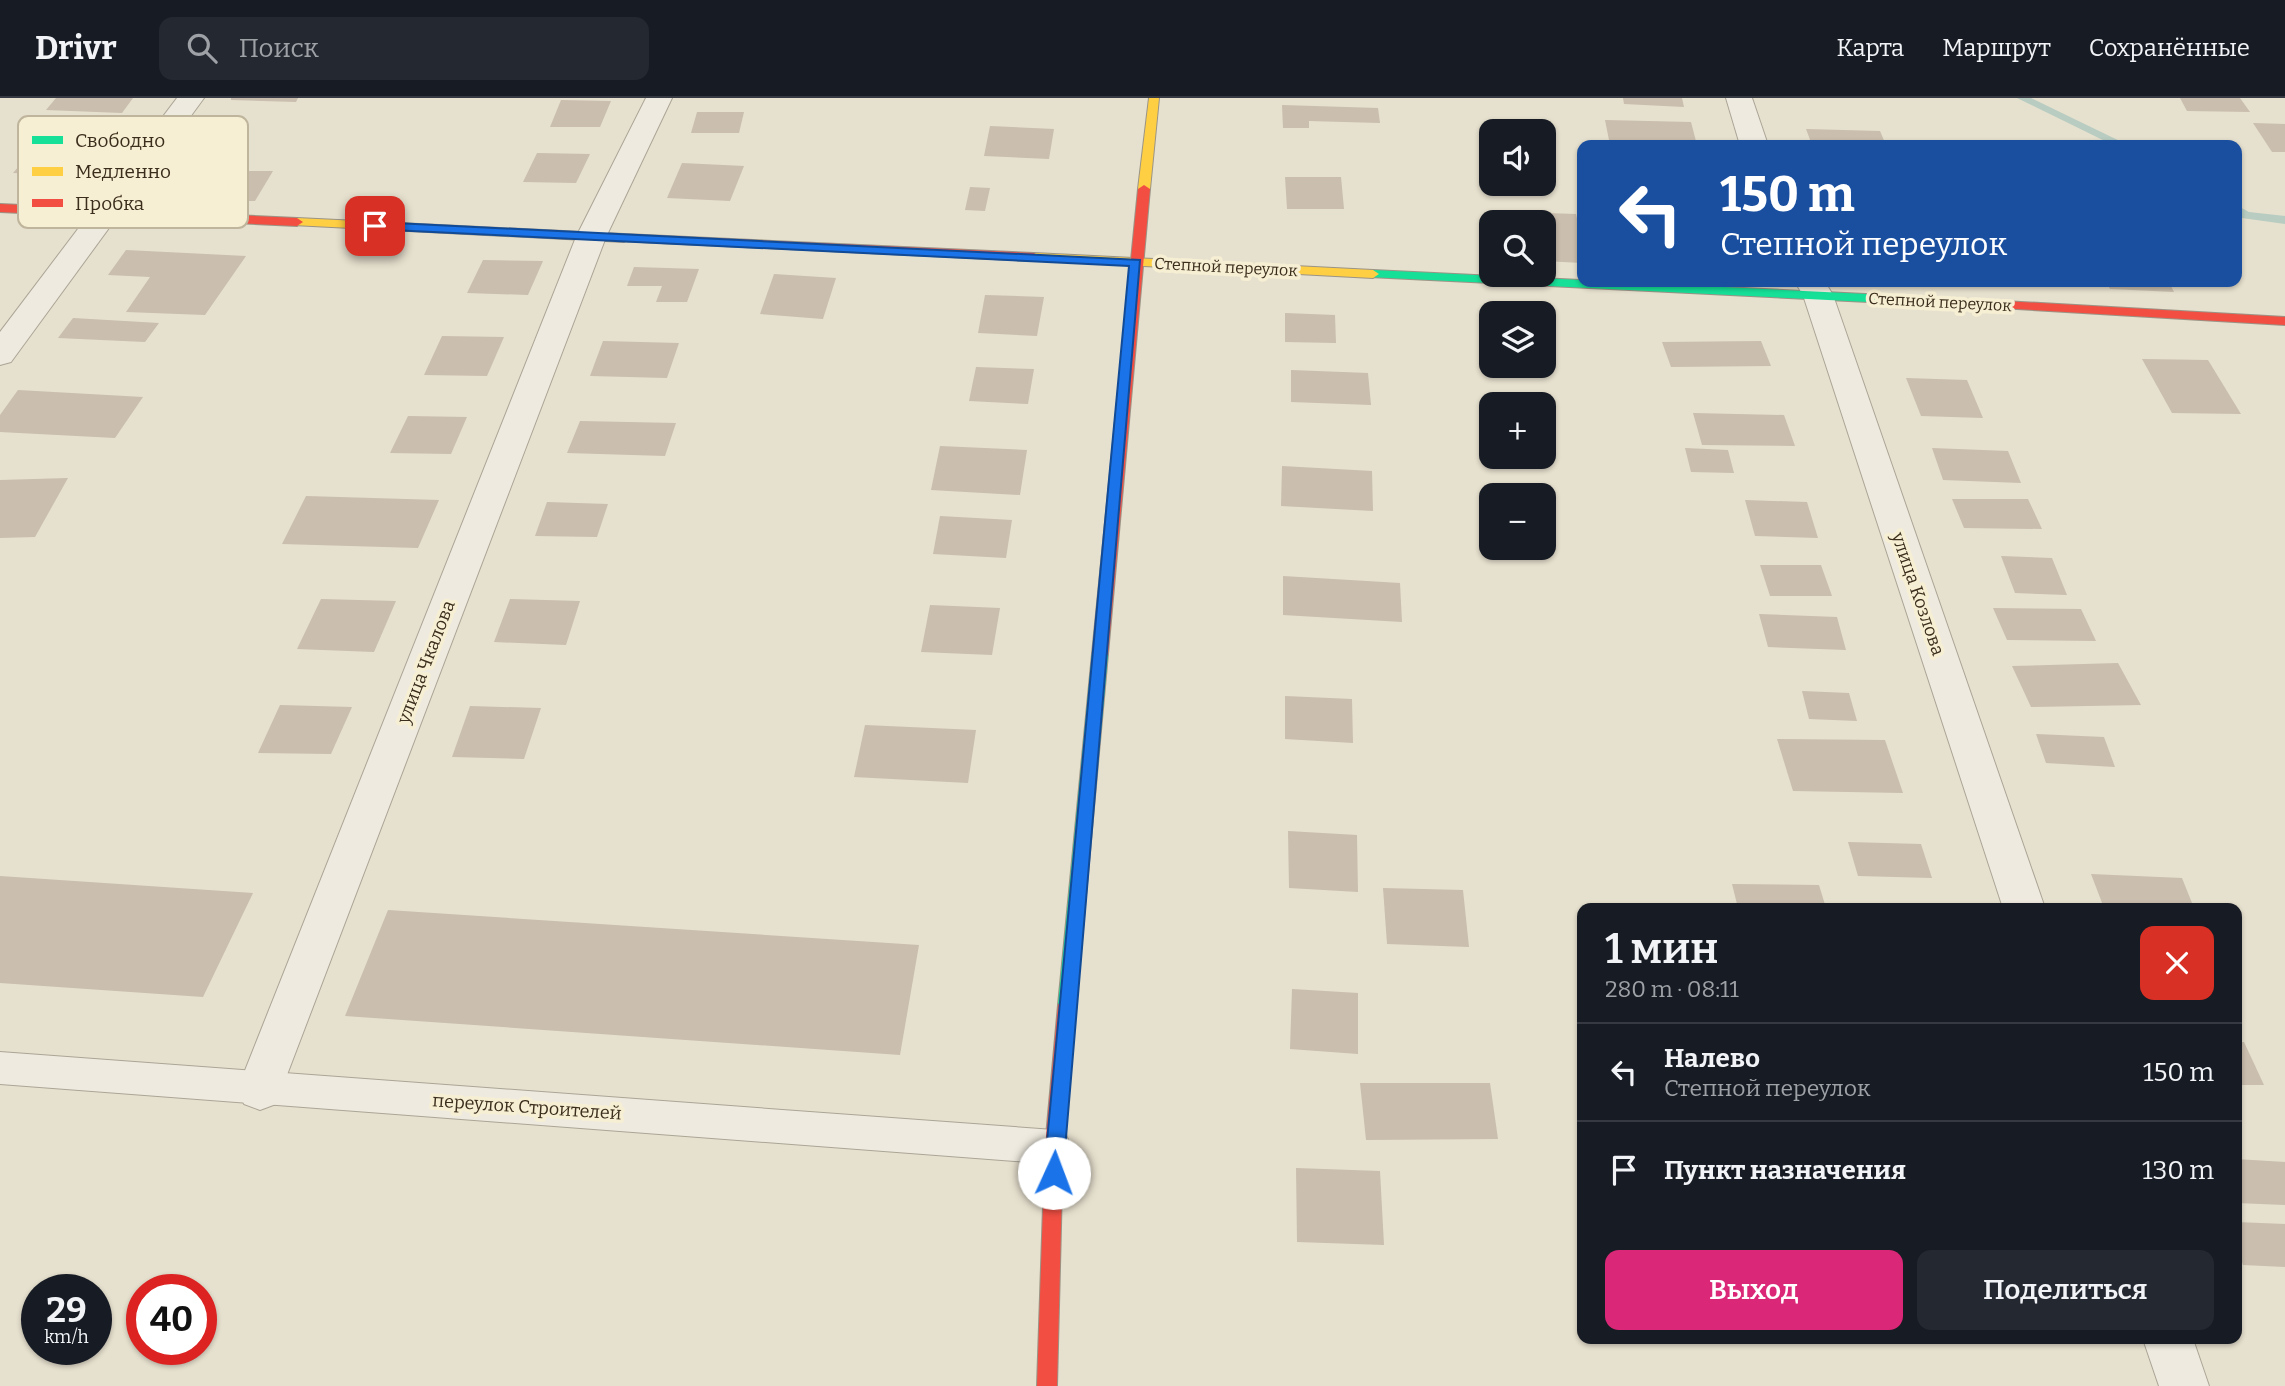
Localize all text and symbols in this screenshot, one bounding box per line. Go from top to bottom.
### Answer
search box [159,17,649,80]
text: Drivr [35,28,117,68]
icon: search [183,29,221,67]
text: Поиск [239,33,319,64]
text: Карта [1836,34,1904,62]
text: Маршрут [1942,34,2051,62]
text: Сохранённые [2089,34,2250,62]
legend [18,116,248,228]
map controls [1479,119,1556,560]
button: sound [1479,119,1556,196]
text: Свободно [75,129,165,152]
text: Медленно [75,160,171,183]
text: 150 m [1720,165,1855,224]
icon: left [1605,168,1696,259]
text: Пробка [75,192,145,215]
pin [345,196,405,256]
icon: arrive [356,207,394,245]
button: search [1479,210,1556,287]
text: Степной переулок [1720,225,2007,263]
street label: Степной переулок [1154,254,1299,280]
street label: Степной переулок [1868,289,2013,315]
button: layers [1479,301,1556,378]
button: + [1479,392,1556,469]
button: − [1479,483,1556,560]
street label: улица Козлова [1886,529,1949,659]
street label: улица Чкалова [392,597,460,728]
text: 1 мин [1605,924,1718,974]
button: close [2140,926,2214,1000]
text: 280 m · 08:11 [1605,975,1739,1003]
text: Налево [1664,1043,1760,1074]
icon: left [1605,1053,1643,1091]
text: 150 m [2143,1057,2214,1088]
text: Степной переулок [1664,1074,1870,1102]
street label: переулок Строителей [432,1089,622,1125]
position arrow [1017,1136,1091,1210]
icon: arrive [1605,1151,1643,1189]
text: Пункт назначения [1664,1155,1906,1186]
text: 130 m [2142,1155,2214,1186]
button: Выход [1605,1250,1903,1330]
button: Поделиться [1917,1250,2214,1330]
speed limit sign: 40 [126,1274,217,1365]
text: 29 [46,1289,87,1331]
text: km/h [44,1326,89,1348]

